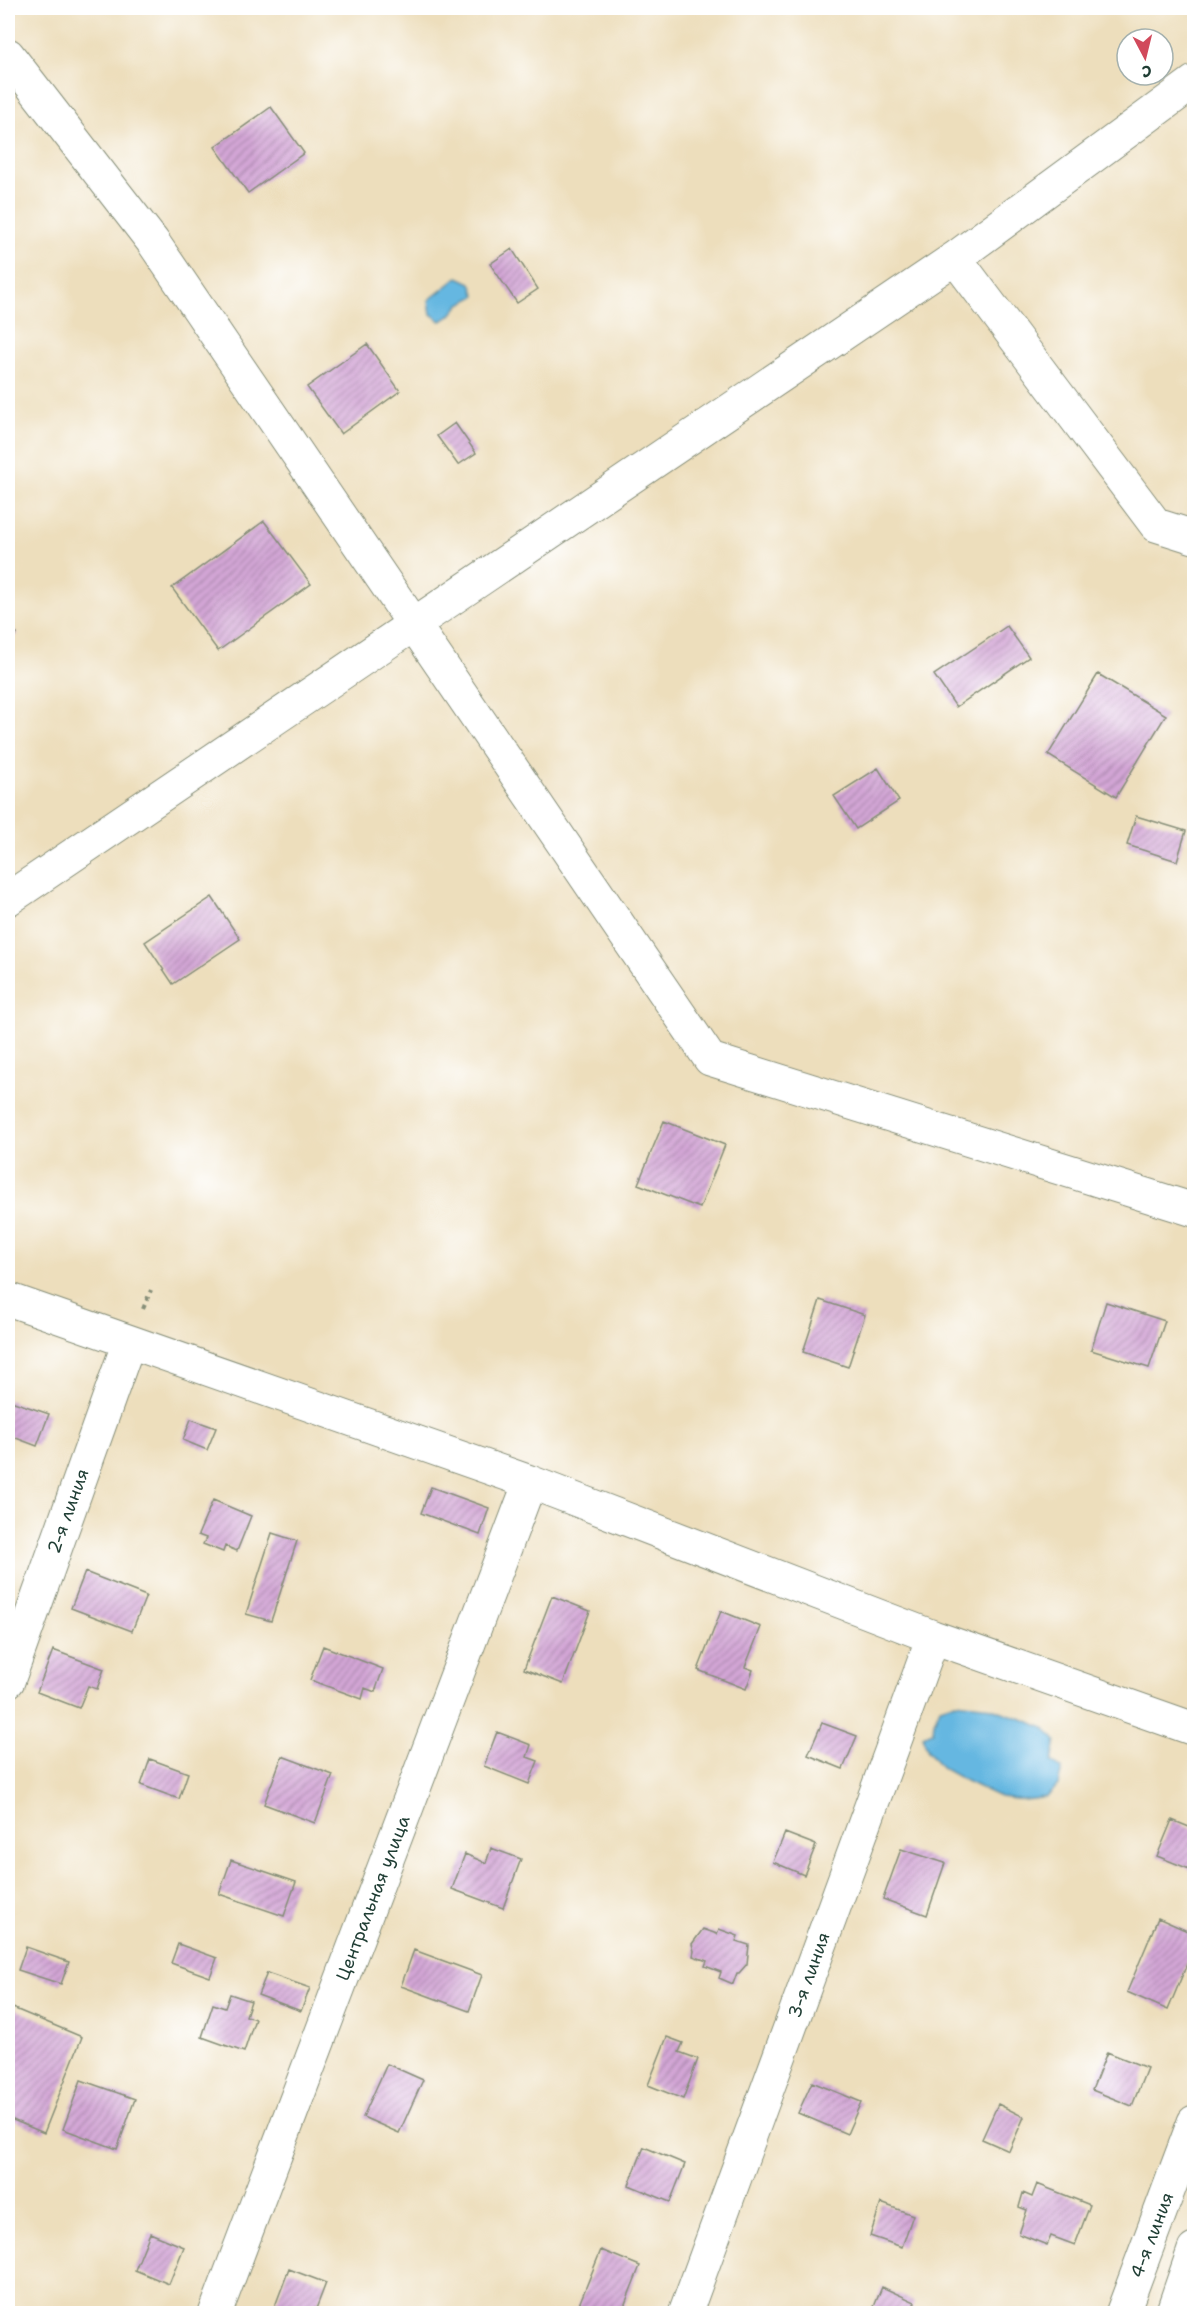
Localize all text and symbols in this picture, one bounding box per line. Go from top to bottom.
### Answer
north arrow [1115,27,1175,87]
text: С [1140,60,1153,82]
street label: 2-я линия [42,1465,94,1557]
street label: Центральная улица [330,1812,416,1984]
street label: 3-я линия [782,1929,836,2021]
street label: 4-я линия [1125,2189,1179,2281]

